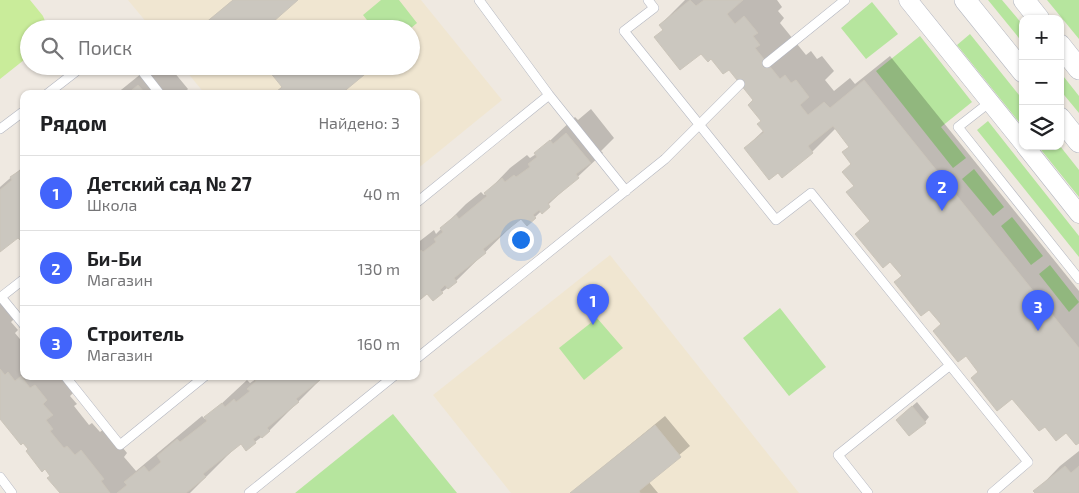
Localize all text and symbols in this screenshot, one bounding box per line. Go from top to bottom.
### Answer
map controls [1019,15,1064,150]
button: + [1019,15,1064,60]
search box [20,20,420,75]
icon: search [38,34,66,62]
text: Поиск [78,36,132,59]
button: − [1019,60,1064,105]
button: layers [1019,105,1064,150]
text: Рядом [40,110,107,135]
text: Найдено: 3 [318,113,400,132]
pin: 2 [926,170,958,211]
text: Детский сад № 27 [87,172,252,195]
text: 1 [53,184,59,203]
text: 40 m [363,184,400,203]
text: Школа [87,195,137,214]
your location [508,227,534,253]
text: Би-Би [87,247,142,270]
text: 2 [51,259,61,278]
text: 130 m [358,259,400,278]
text: Магазин [87,270,153,289]
pin: 1 [577,284,609,325]
pin: 3 [1022,290,1054,331]
text: Строитель [87,322,184,345]
text: 3 [51,334,61,353]
text: 160 m [357,334,400,353]
text: Магазин [87,345,153,364]

